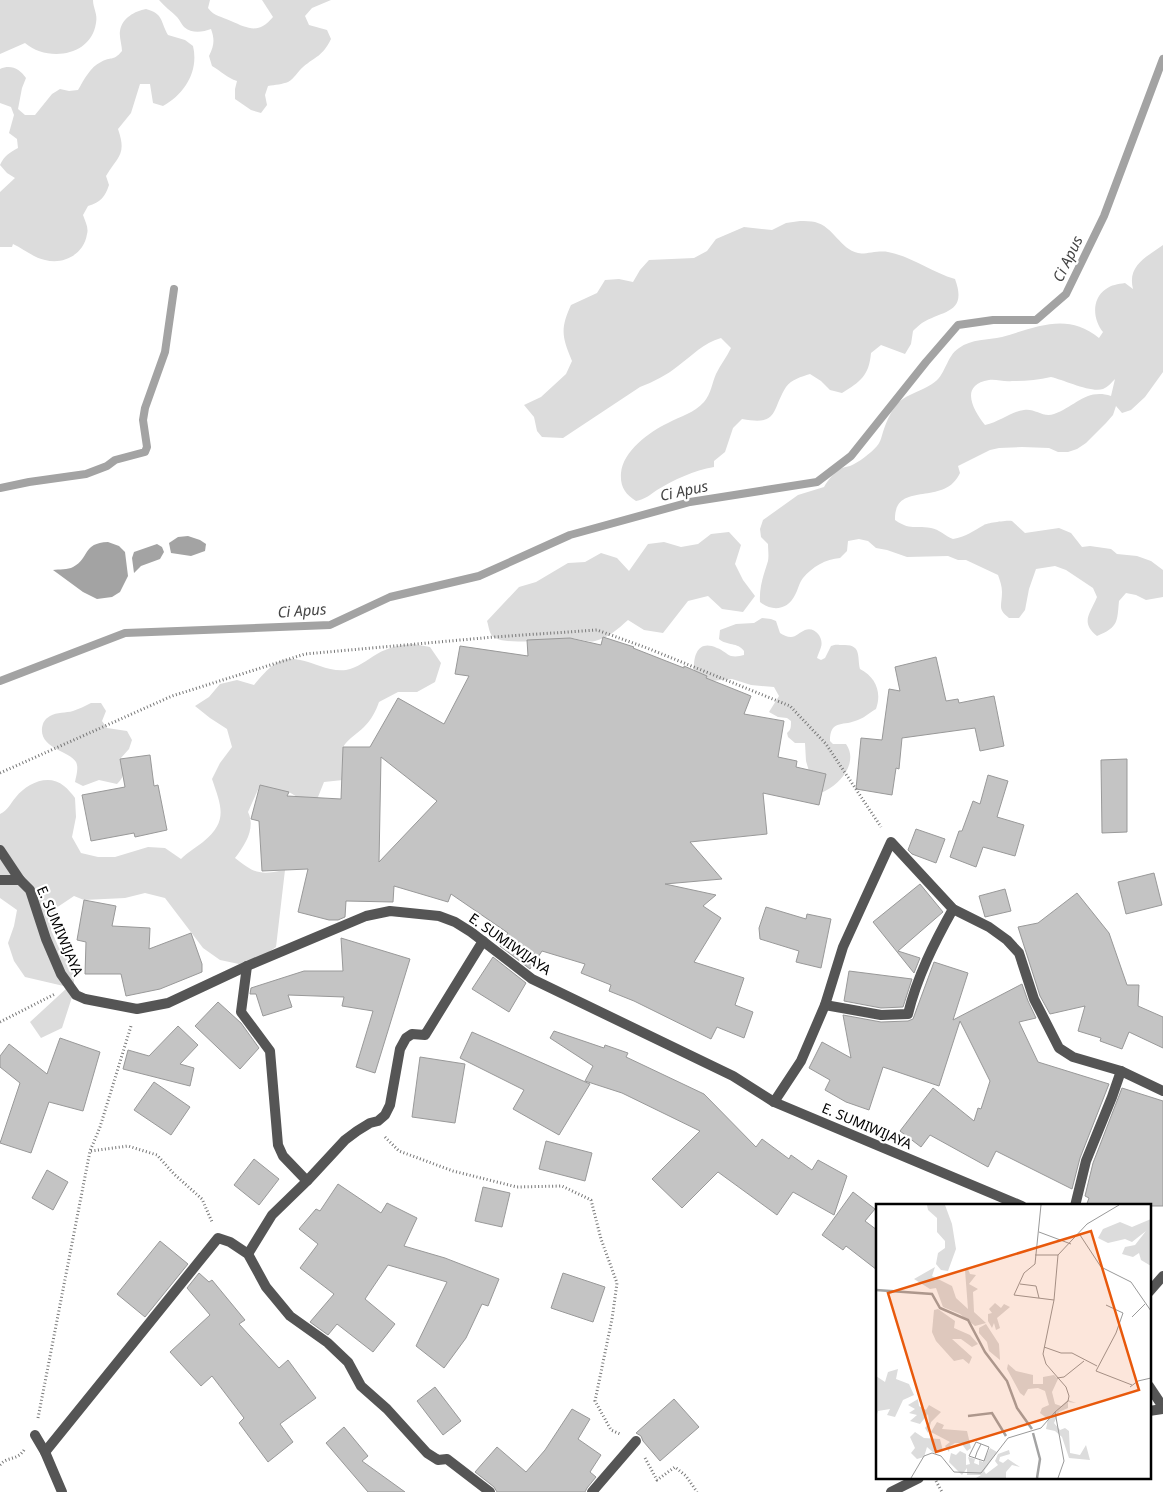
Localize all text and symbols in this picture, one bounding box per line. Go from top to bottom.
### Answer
water label: Ci Apus [1047,232,1087,285]
water label: Ci Apus [658,475,710,505]
water label: Ci Apus [277,598,328,622]
street label: E. SUMIWIJAYA [33,883,88,979]
street label: E. SUMIWIJAYA [465,908,555,979]
street label: E. SUMIWIJAYA [819,1098,915,1153]
inset map [876,1204,1150,1480]

